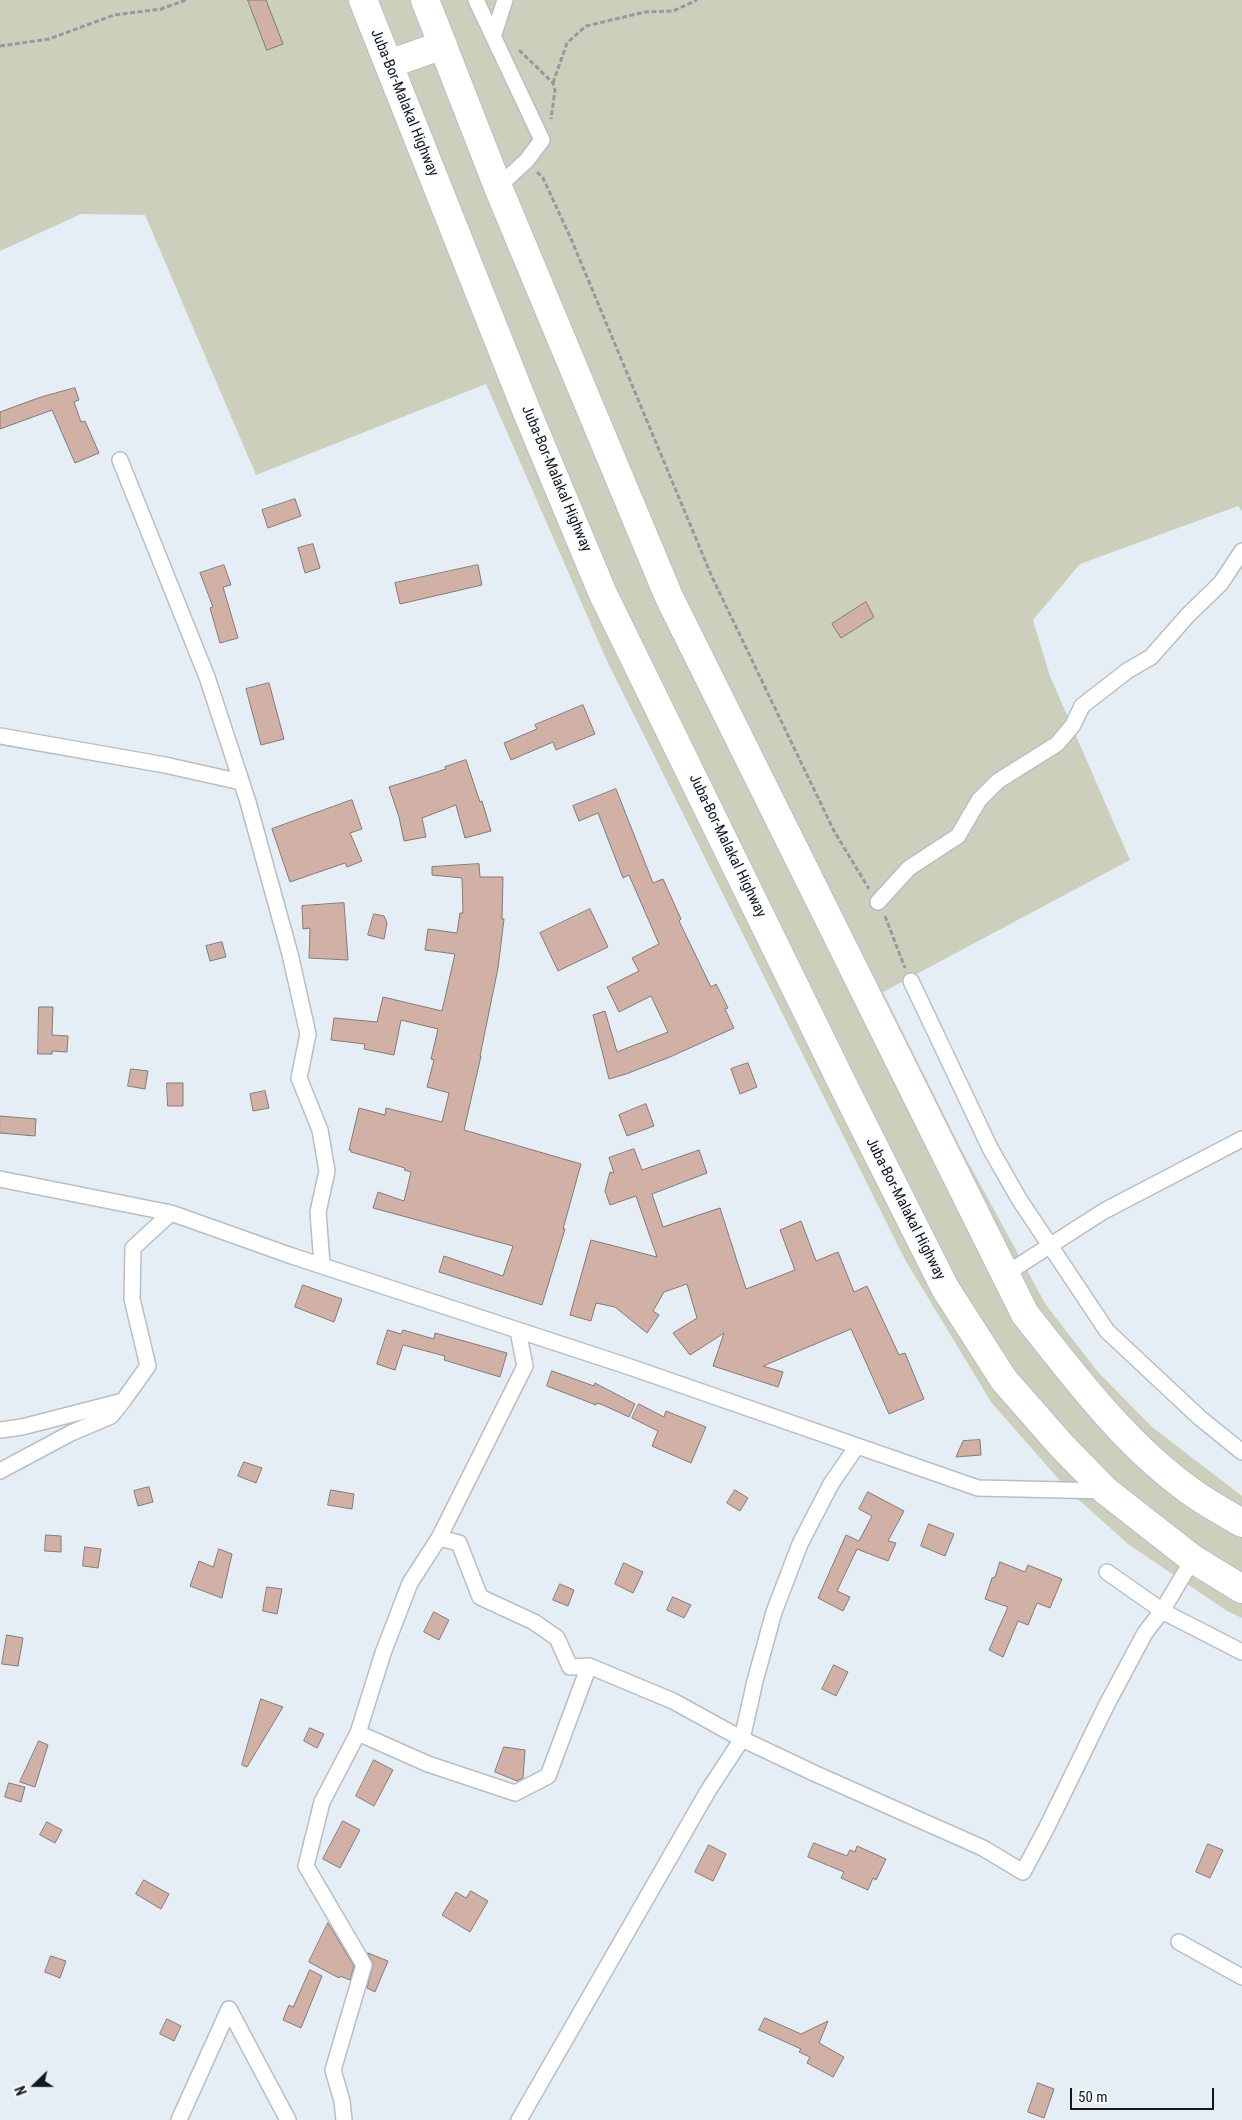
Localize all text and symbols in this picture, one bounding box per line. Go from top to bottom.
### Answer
street label: Juba-Bor-Malakal Highway [366,27,442,179]
street label: Juba-Bor-Malakal Highway [517,403,595,555]
street label: Juba-Bor-Malakal Highway [684,771,770,921]
street label: Juba-Bor-Malakal Highway [861,1135,949,1283]
north arrow [10,2060,60,2110]
scale bar [1072,2078,1216,2110]
text: N [12,2084,30,2098]
text: 50 m [1078,2088,1108,2106]

